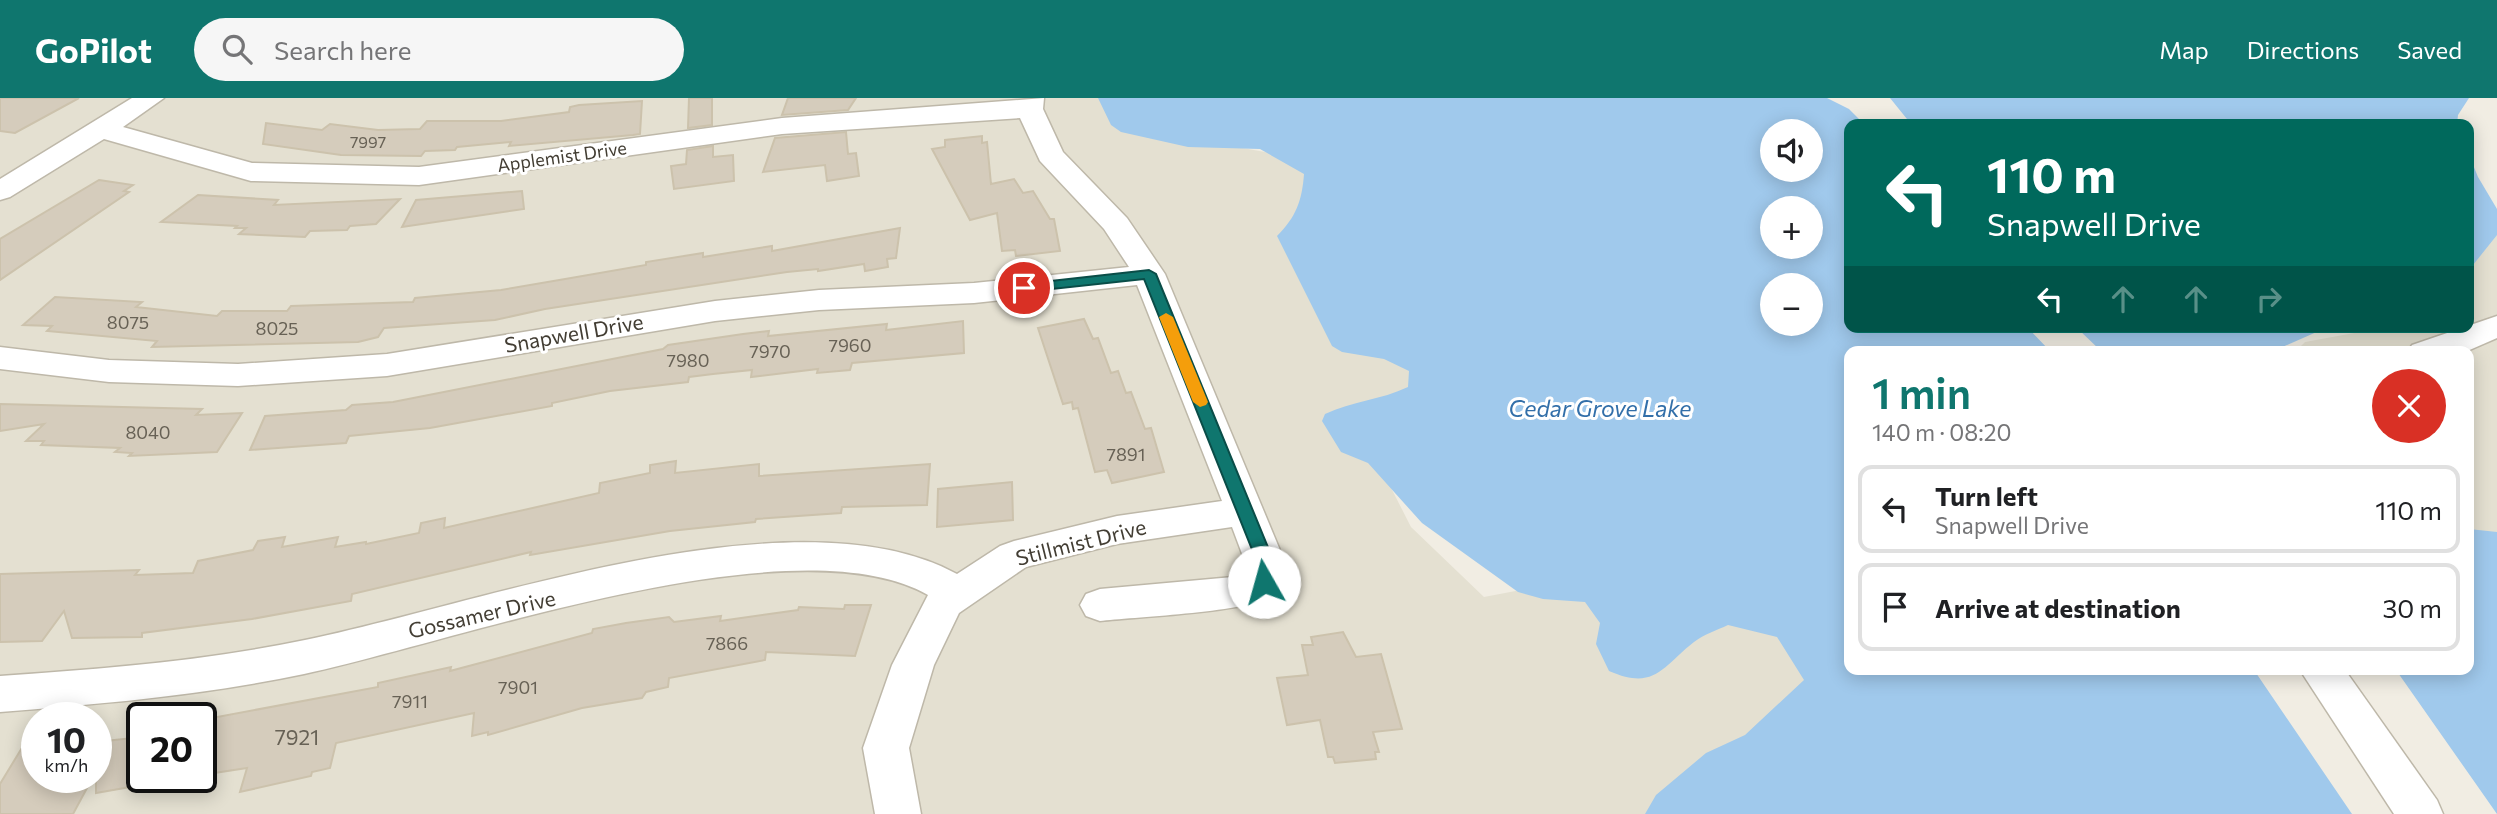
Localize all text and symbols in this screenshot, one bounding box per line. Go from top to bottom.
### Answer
search box [194,18,684,81]
text: GoPilot [35,29,152,70]
icon: search [218,30,256,68]
text: Search here [274,34,411,65]
text: Map [2159,35,2209,64]
text: Directions [2247,35,2359,64]
text: Saved [2397,35,2462,64]
map controls [1760,119,1823,336]
button: sound [1760,119,1823,182]
house number: 7997 [350,132,386,151]
street label: Applemist Drive [496,136,628,176]
text: 110 m [1987,143,2116,203]
icon: left [1872,147,1963,238]
button: + [1760,196,1823,259]
text: Snapwell Drive [1987,203,2201,243]
pin [994,258,1054,318]
icon: arrive [1005,269,1043,307]
button: − [1760,273,1823,336]
icon: left [2031,280,2069,318]
icon: ahead [2104,280,2142,318]
icon: ahead [2177,280,2215,318]
icon: right [2250,280,2288,318]
street label: Snapwell Drive [502,308,645,357]
house number: 8075 [107,311,149,333]
house number: 8025 [256,317,298,339]
house number: 7960 [828,334,872,356]
house number: 7970 [749,340,791,362]
house number: 7980 [666,349,710,371]
text: 1 min [1872,366,1971,418]
button: close [2372,369,2446,443]
water label: Cedar Grove Lake [1509,394,1691,422]
text: 140 m · 08:20 [1872,418,2011,446]
house number: 8040 [125,421,171,443]
house number: 7891 [1106,443,1146,465]
text: Turn left [1935,480,2038,511]
icon: left [1876,490,1914,528]
text: 110 m [2375,494,2442,525]
text: Snapwell Drive [1935,511,2089,539]
street label: Stillmist Drive [1013,513,1148,570]
position arrow [1227,545,1301,619]
street label: Gossamer Drive [406,584,558,643]
icon: arrive [1876,588,1914,626]
text: Arrive at destination [1935,592,2181,623]
text: 30 m [2383,592,2442,623]
house number: 7866 [706,632,748,654]
house number: 7901 [498,676,538,698]
house number: 7911 [392,690,428,712]
speed limit sign: 20 [126,702,217,793]
text: 10 [47,717,86,760]
house number: 7921 [275,724,319,749]
text: km/h [45,754,88,776]

